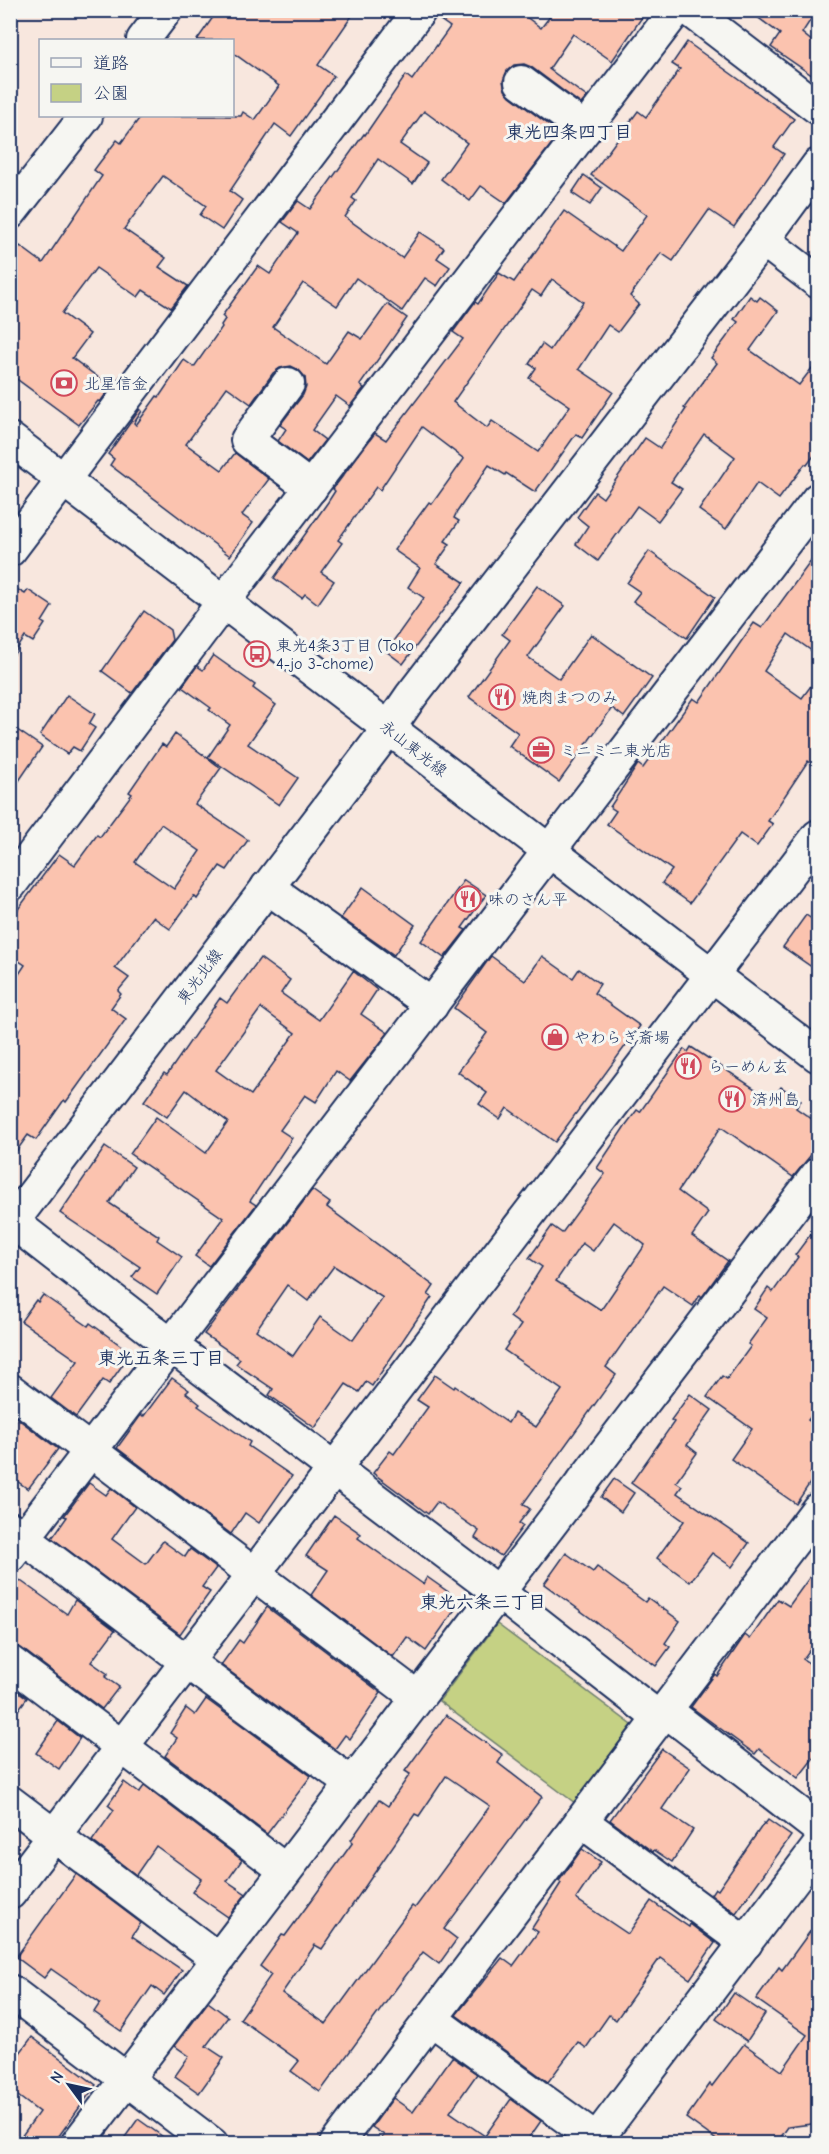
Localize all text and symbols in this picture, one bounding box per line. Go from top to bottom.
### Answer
legend [39,39,234,117]
text: 道路 [93,53,129,74]
text: 公園 [93,83,129,104]
district label: 東光四条四丁目 [506,122,632,143]
bank icon: 北星信金 [49,368,79,398]
place label: 北星信金 [84,375,148,393]
place label: 東光4条3丁目 (Toko 4-jo 3-chome) [276,637,414,673]
bus stop icon: 東光4条3丁目 (Toko 4-jo 3-chome) [242,639,272,669]
restaurant icon: 焼肉まつのみ [487,682,517,712]
place label: 焼肉まつのみ [522,689,618,707]
street label: 永山東光線 [376,717,450,781]
office icon: ミニミニ東光店 [526,735,556,765]
place label: ミニミニ東光店 [560,742,672,760]
restaurant icon: 味のさん平 [453,884,483,914]
place label: 味のさん平 [488,891,568,909]
street label: 東光北線 [173,946,226,1008]
shop icon: やわらぎ斎場 [540,1022,570,1052]
place label: やわらぎ斎場 [574,1029,670,1047]
restaurant icon: らーめん玄 [673,1051,703,1081]
place label: らーめん玄 [708,1058,788,1076]
restaurant icon: 済州島 [717,1084,747,1114]
place label: 済州島 [752,1091,800,1109]
district label: 東光五条三丁目 [98,1348,224,1369]
district label: 東光六条三丁目 [420,1592,546,1613]
north arrow [39,2055,99,2115]
text: N [47,2068,68,2087]

